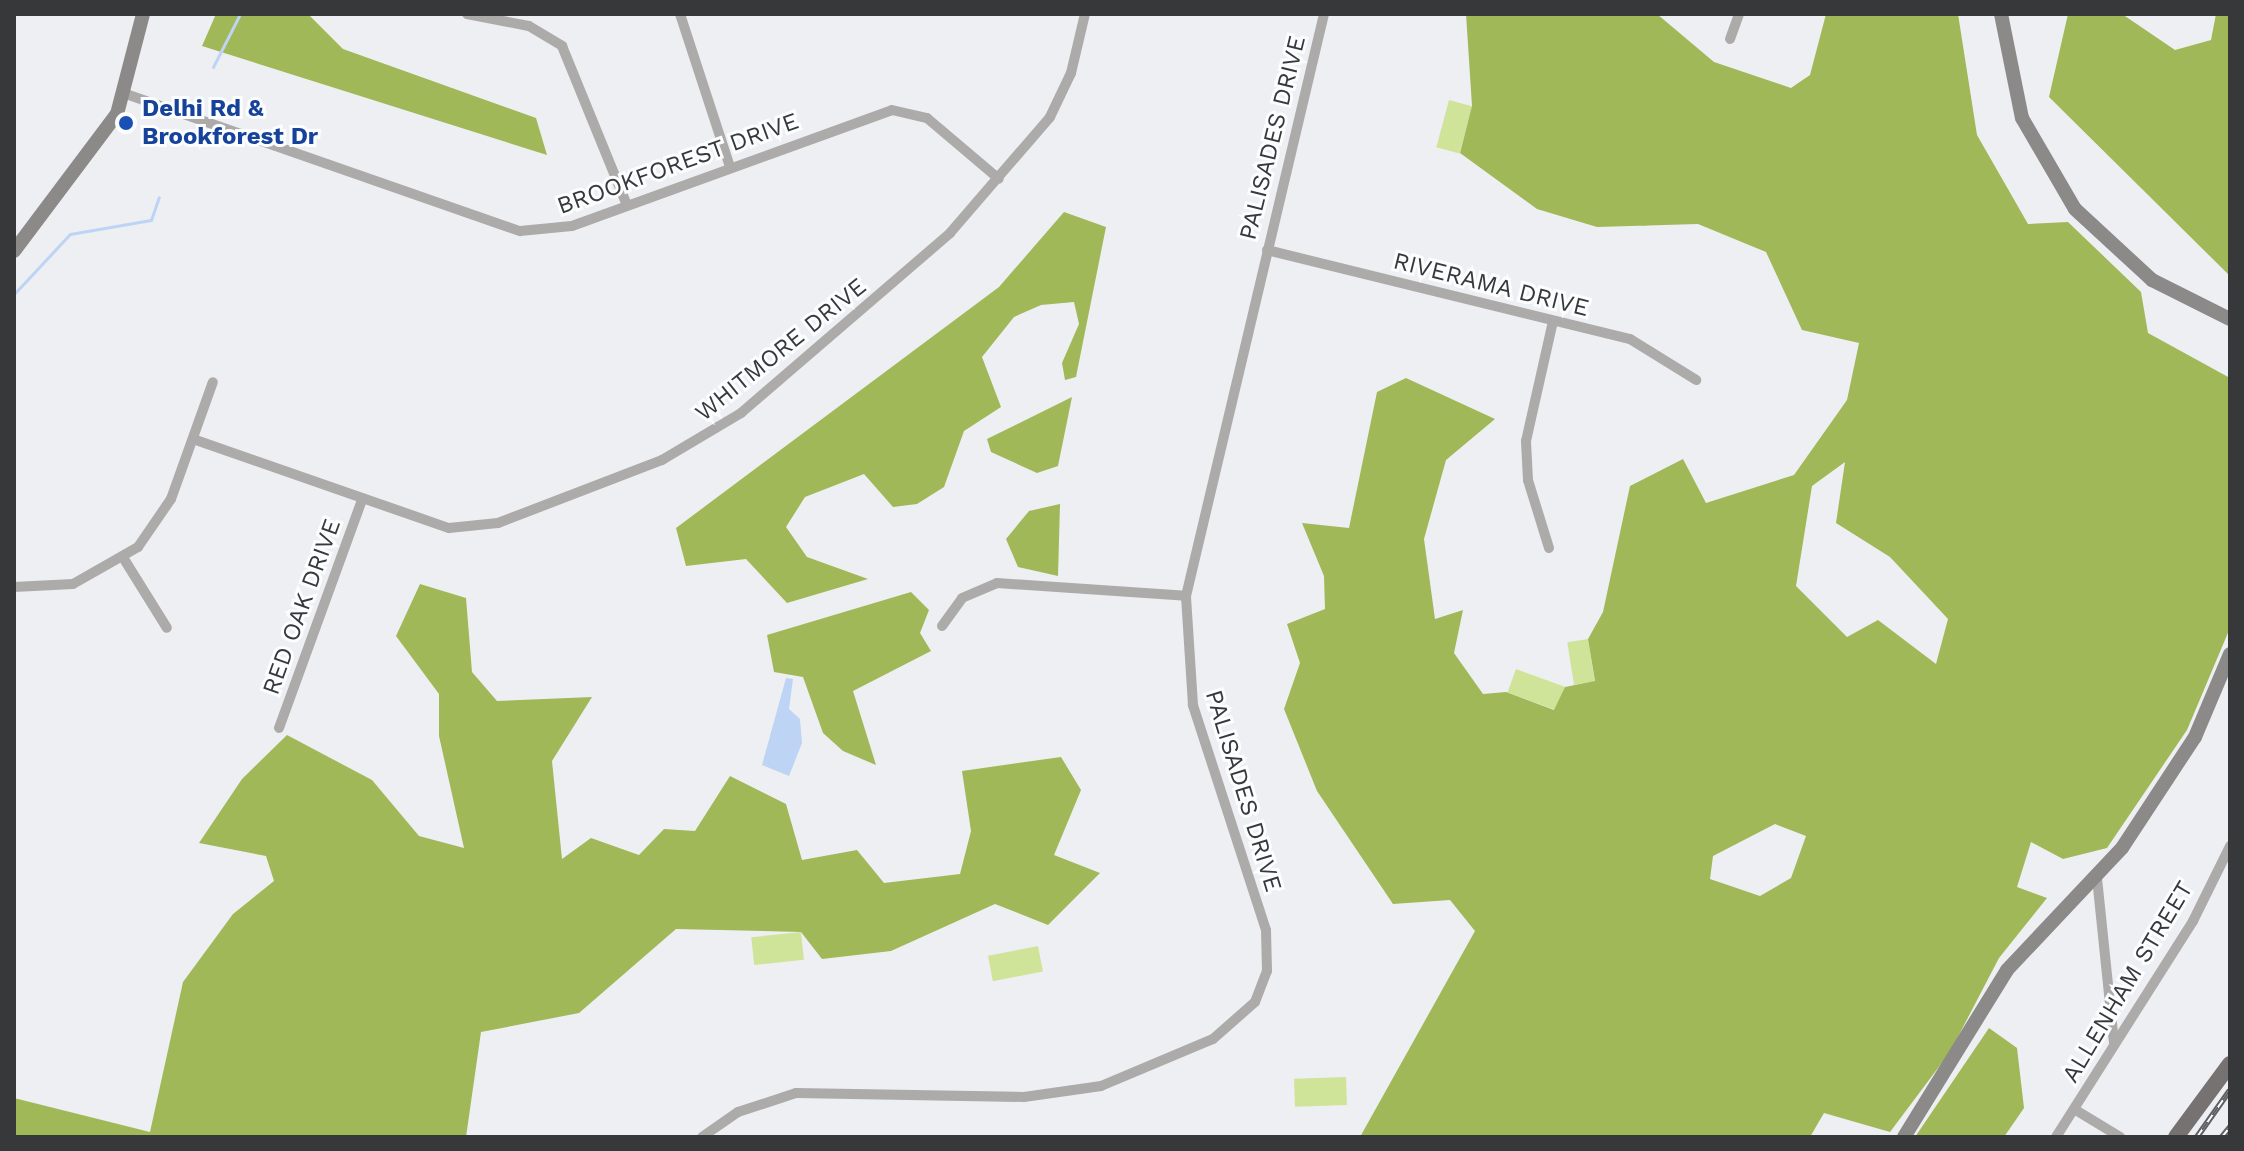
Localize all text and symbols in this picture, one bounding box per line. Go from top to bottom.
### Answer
street label: PALISADES DRIVE [1234,33,1312,243]
place label: Delhi Rd & Brookforest Dr [142,95,318,151]
street label: BROOKFOREST DRIVE [553,107,803,221]
marker: Delhi Rd & Brookforest Dr [117,114,135,132]
street label: RIVERAMA DRIVE [1390,247,1592,323]
street label: WHITMORE DRIVE [690,272,872,428]
street label: RED OAK DRIVE [257,515,347,699]
street label: PALISADES DRIVE [1199,687,1287,895]
street label: ALLENHAM STREET [2056,876,2200,1088]

